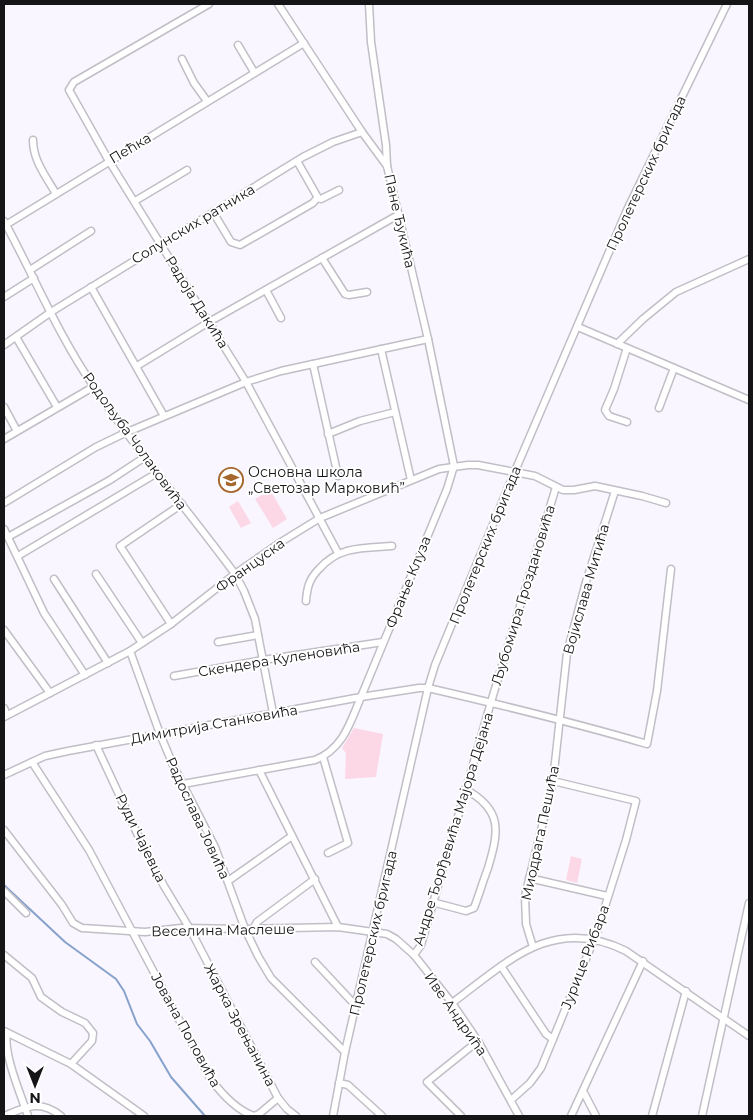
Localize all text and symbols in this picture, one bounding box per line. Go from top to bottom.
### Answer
street label: Пролетерских бригада [602,93,690,253]
street label: Пећка [106,129,154,167]
street label: Пане Ђукића [380,172,420,270]
street label: Солунских ратника [128,180,258,268]
street label: Радоја Дакића [161,252,233,352]
street label: Родољуба Чолаковића [79,369,191,513]
place label: Основна школа „Светозар Марковић” [248,463,405,497]
street label: Пролетерских бригада [445,463,525,627]
school or university icon: Основна школа „Светозар Марковић” [218,467,244,493]
street label: Љубомира Гроздановића [487,503,559,687]
street label: Војислава Митића [559,522,613,656]
street label: Фрање Клуза [381,533,435,631]
street label: Француска [212,534,288,596]
street label: Скендера Куленовића [197,637,361,681]
street label: Димитрија Станковића [129,700,299,748]
street label: Андре Ђорђевића Мајора Дејана [409,710,497,948]
street label: Радослава Јовића [162,754,234,882]
street label: Миодрага Пешића [517,764,563,902]
street label: Руди Чајевца [112,791,170,885]
street label: Пролетерских бригада [345,849,401,1017]
street label: Јурице Рибара [557,902,613,1012]
street label: Веселина Маслеше [151,920,295,940]
street label: Жарка Зрењанина [200,960,280,1090]
street label: Јована Поповића [147,969,225,1091]
street label: Иве Андрића [420,969,492,1059]
north arrow [10,1060,60,1110]
text: N [29,1089,41,1107]

